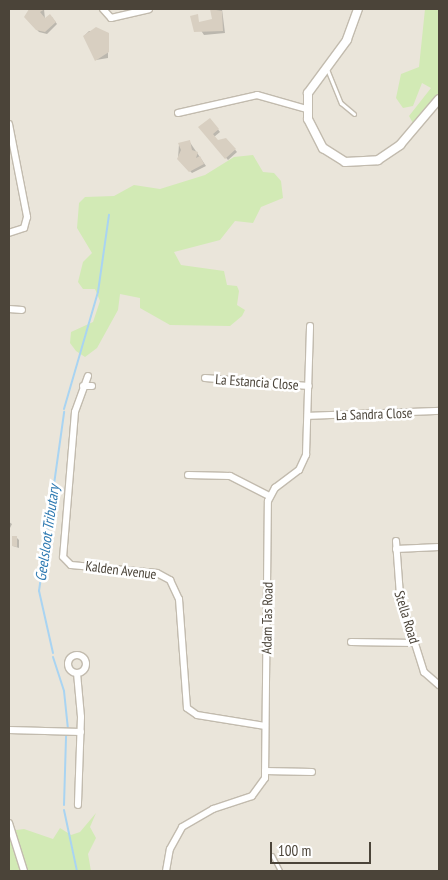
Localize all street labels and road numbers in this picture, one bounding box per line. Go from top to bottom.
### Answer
street label: La Estancia Close [215,371,299,393]
street label: La Sandra Close [335,404,413,424]
street label: Kalden Avenue [84,557,158,583]
street label: Adam Tas Road [258,582,276,654]
street label: Stella Road [391,588,423,646]

